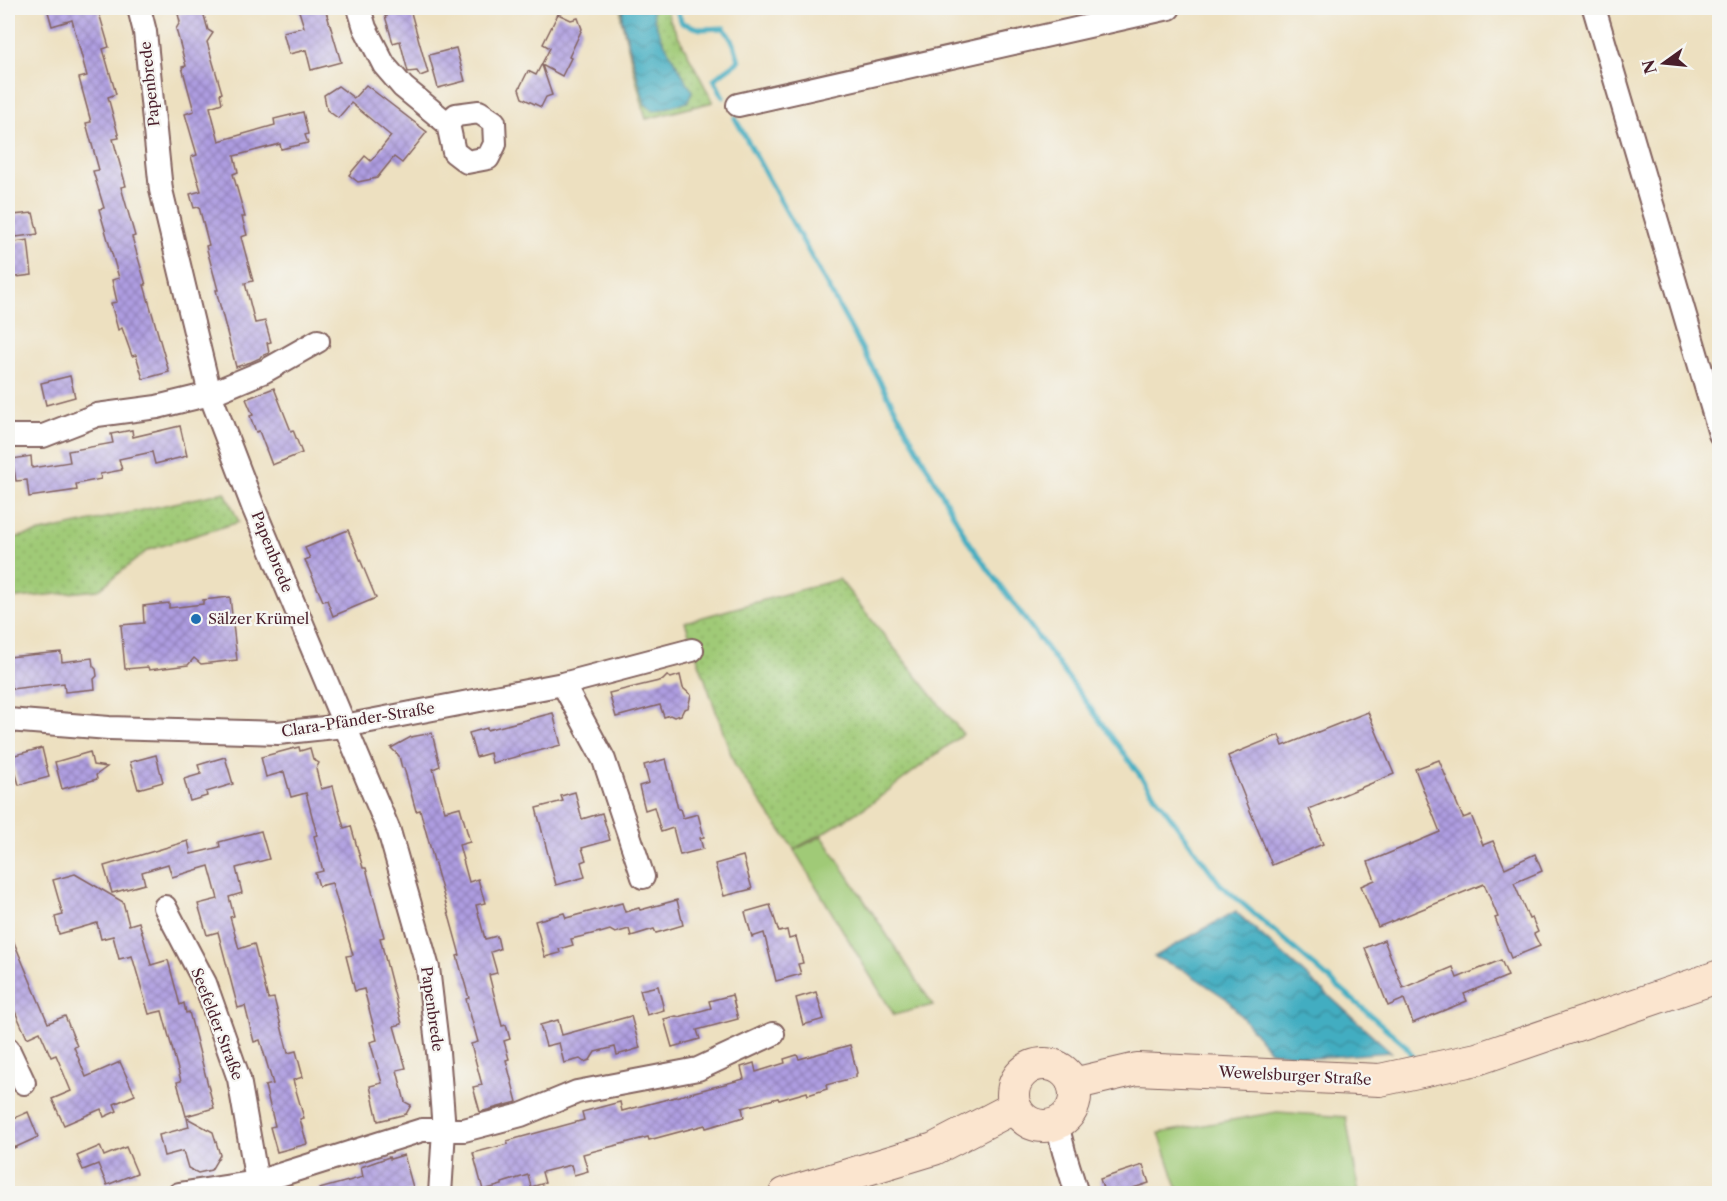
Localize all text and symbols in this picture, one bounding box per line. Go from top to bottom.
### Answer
north arrow [1634,33,1694,93]
street label: Papenbrede [136,40,163,128]
text: N [1638,57,1661,76]
street label: Papenbrede [248,509,297,595]
place label: Sälzer Krümel [208,609,310,628]
marker: Sälzer Krümel [189,612,203,626]
street label: Clara-Pfänder-Straße [280,698,436,741]
street label: Seefelder Straße [187,965,248,1083]
street label: Papenbrede [417,965,448,1053]
street label: Wewelsburger Straße [1217,1062,1372,1089]

